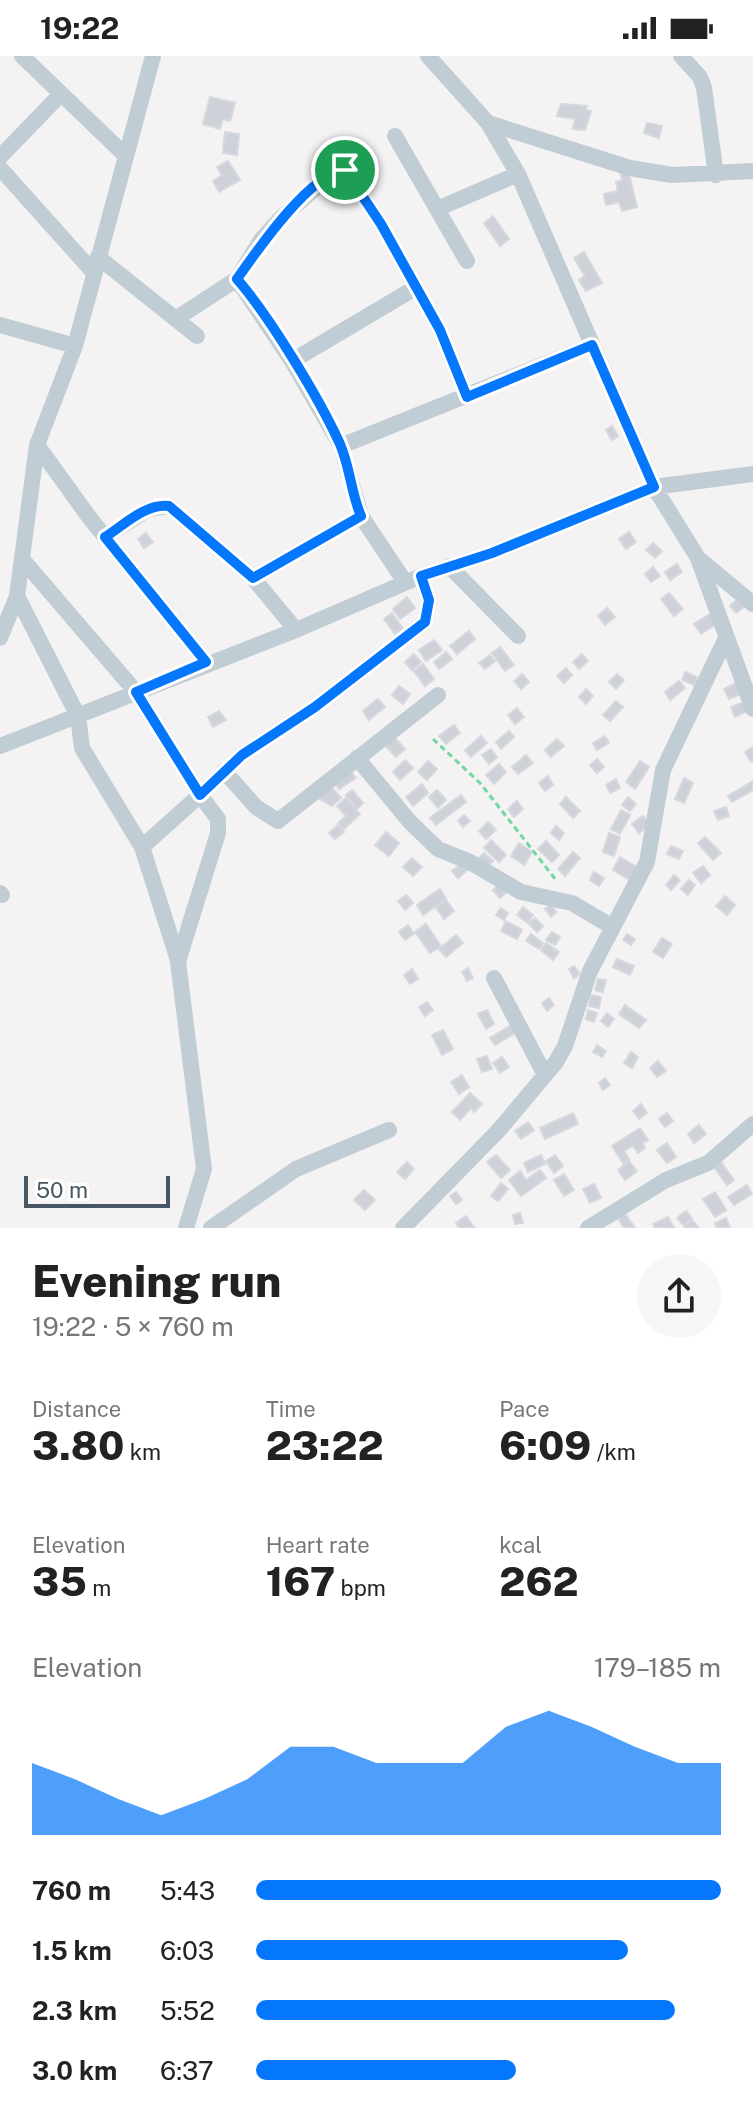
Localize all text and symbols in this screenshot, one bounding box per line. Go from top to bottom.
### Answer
text: 19:22 [40,10,119,46]
pin [311,136,379,204]
icon: arrive [323,148,367,192]
scale bar [24,1172,170,1208]
text: 50 m [36,1177,88,1203]
button: share [637,1254,721,1338]
text: Evening run [32,1255,281,1307]
text: 19:22 · 5 × 760 m [32,1311,234,1342]
text: Distance [32,1396,121,1422]
text: Time [266,1396,316,1422]
text: Pace [499,1396,550,1422]
text: 3.80 [32,1422,124,1469]
text: 23:22 [266,1422,384,1469]
text: 6:09 [499,1422,591,1469]
text: km [124,1439,161,1465]
text: /km [591,1439,636,1465]
text: Elevation [32,1532,125,1558]
text: Heart rate [266,1532,370,1558]
text: kcal [499,1532,542,1558]
text: 35 [32,1558,87,1605]
text: 167 [266,1558,335,1605]
text: 262 [499,1558,579,1605]
text: m [87,1575,111,1601]
text: bpm [335,1575,386,1601]
text: Elevation [32,1652,142,1683]
text: 179–185 m [594,1652,721,1683]
text: 760 m [32,1875,111,1906]
text: 5:43 [160,1875,215,1906]
text: 1.5 km [32,1935,112,1966]
text: 6:03 [160,1935,214,1966]
text: 2.3 km [32,1995,117,2026]
text: 5:52 [160,1995,215,2026]
text: 3.0 km [32,2055,117,2086]
text: 6:37 [160,2055,214,2086]

